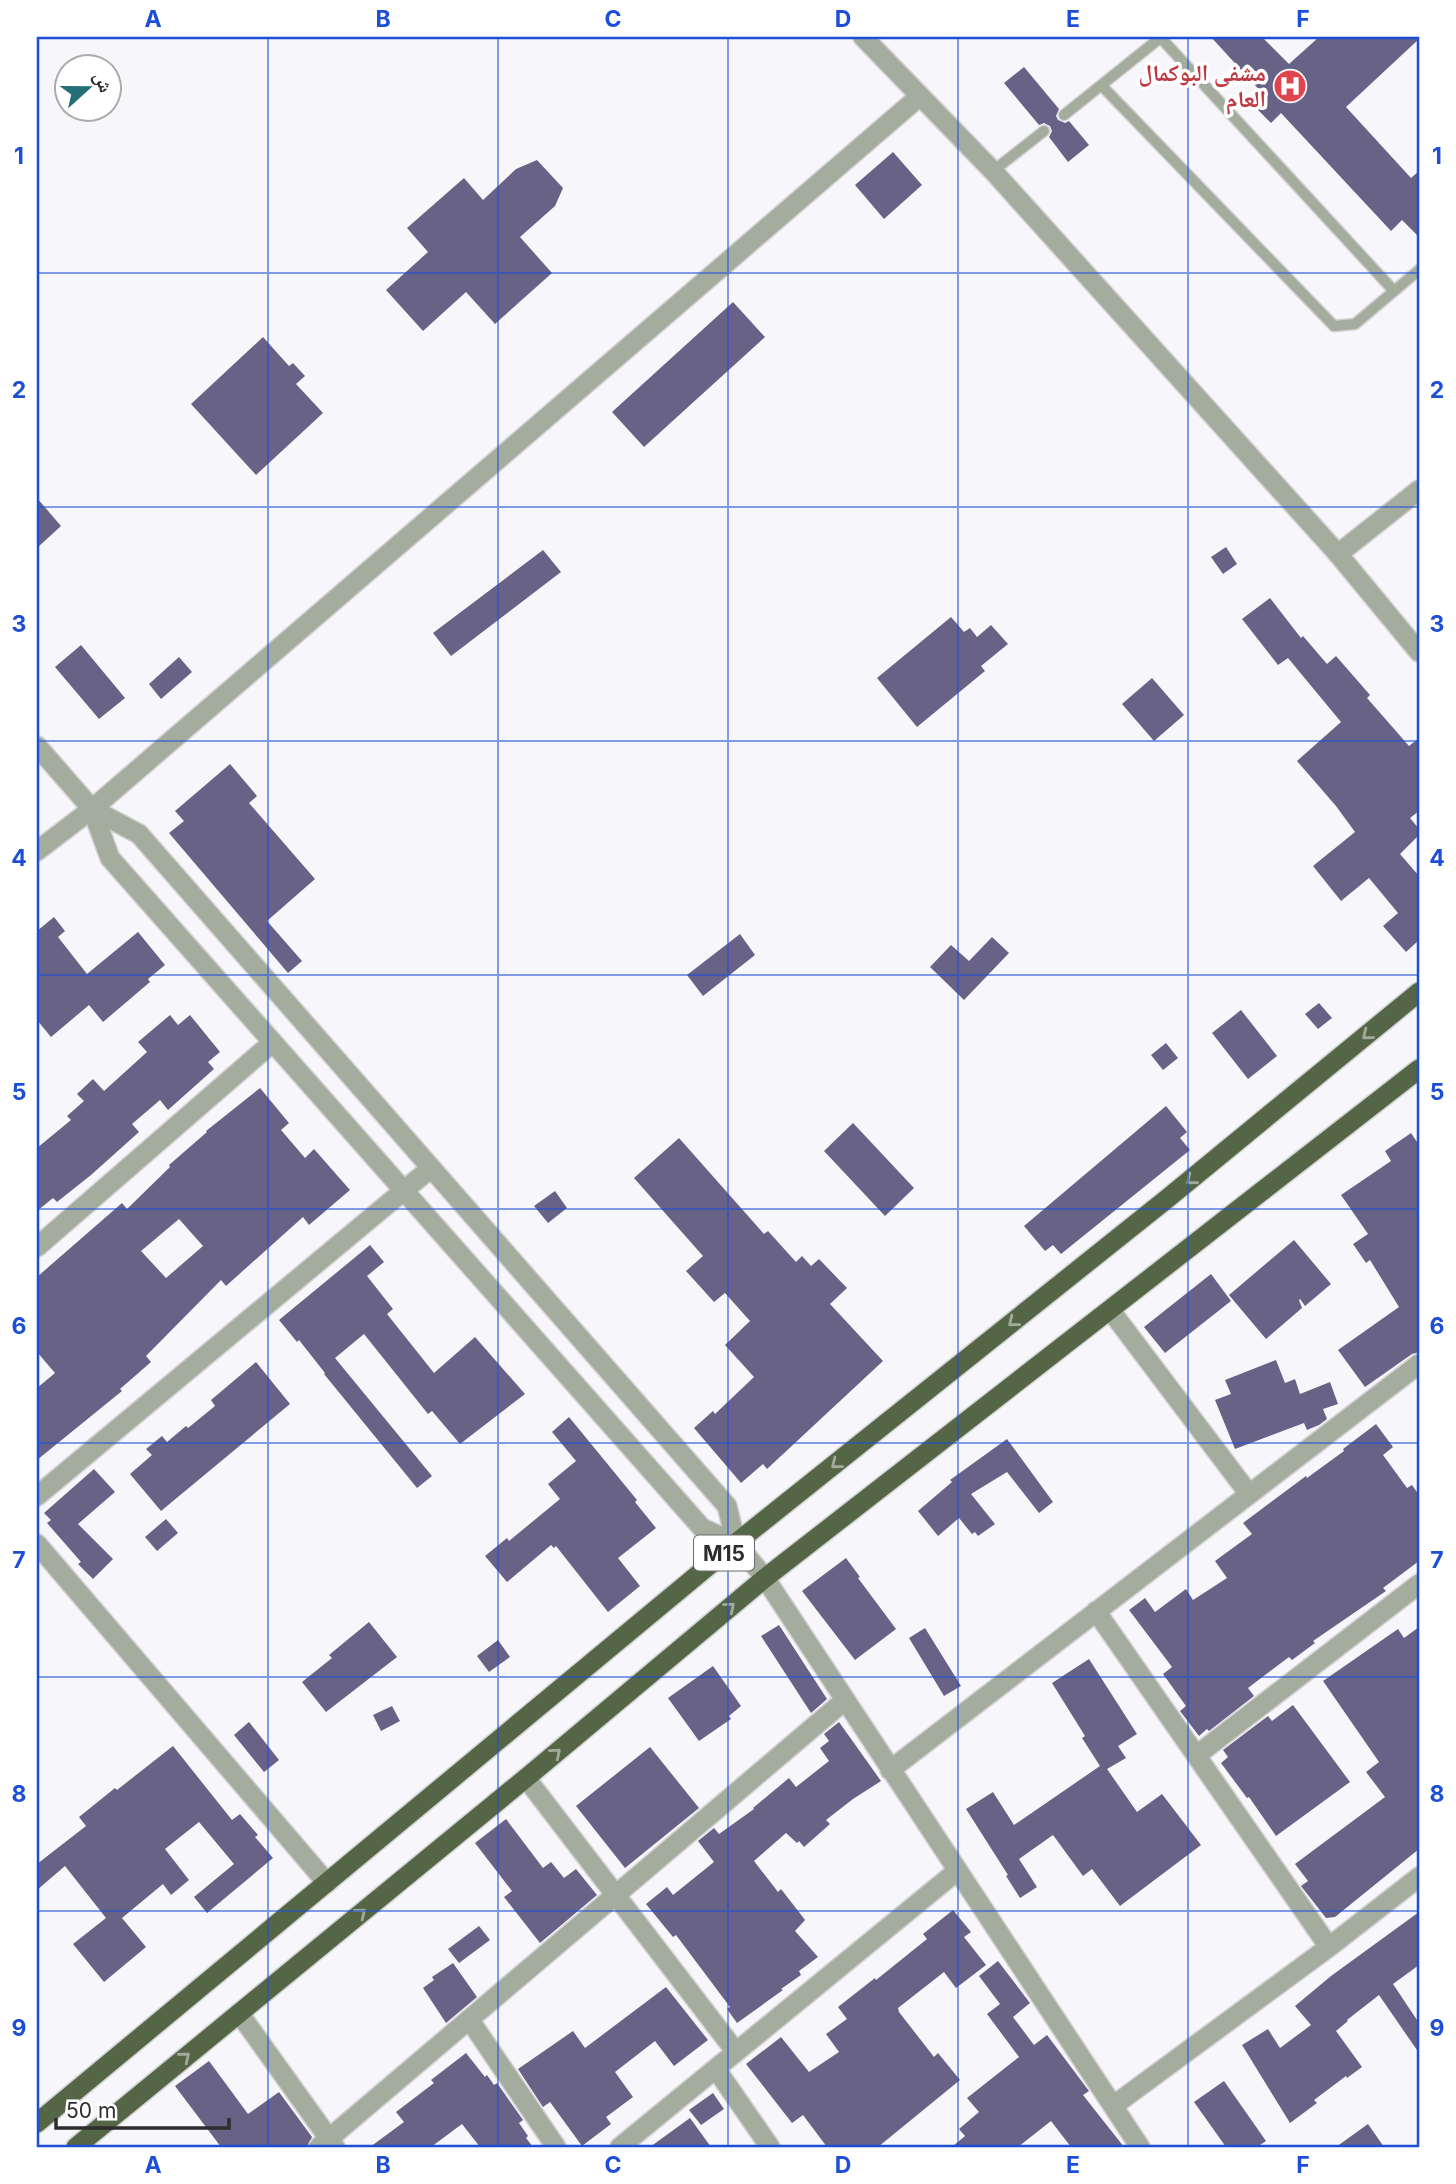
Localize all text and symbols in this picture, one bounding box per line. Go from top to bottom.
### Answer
text: A [144,5,162,33]
text: B [375,5,391,33]
text: C [604,5,622,33]
text: D [835,5,851,33]
text: E [1066,5,1080,33]
text: F [1296,5,1310,33]
north arrow [52,52,122,122]
place label: مشفى البوكمال العام [1138,59,1266,115]
hospital icon: مشفى البوكمال العام [1271,67,1309,105]
text: ش [89,69,118,96]
text: 1 [14,142,24,170]
text: 1 [1432,142,1442,170]
text: 2 [12,376,26,404]
text: 2 [1430,376,1444,404]
text: 3 [12,610,26,638]
text: 3 [1430,610,1444,638]
text: 4 [11,844,27,872]
text: 4 [1429,844,1445,872]
one-way arrow [1362,1027,1375,1039]
text: 5 [12,1078,26,1106]
text: 5 [1430,1078,1444,1106]
one-way arrow [1186,1171,1198,1184]
text: 6 [12,1312,26,1340]
text: 6 [1430,1312,1444,1340]
one-way arrow [1009,1314,1022,1326]
one-way arrow [831,1456,844,1468]
road number: M15 [694,1536,754,1570]
text: 7 [12,1546,26,1574]
text: 7 [1430,1546,1444,1574]
one-way arrow [723,1603,735,1616]
one-way arrow [547,1749,560,1761]
text: 8 [12,1780,26,1808]
text: 8 [1430,1780,1444,1808]
one-way arrow [353,1909,366,1921]
text: 9 [12,2014,26,2042]
text: 9 [1430,2014,1444,2042]
one-way arrow [178,2053,190,2066]
scale bar [56,2086,229,2130]
text: 50 m [66,2098,116,2123]
text: A [144,2151,162,2179]
text: B [375,2151,391,2179]
text: C [604,2151,622,2179]
text: D [835,2151,851,2179]
text: E [1066,2151,1080,2179]
text: F [1296,2151,1310,2179]

